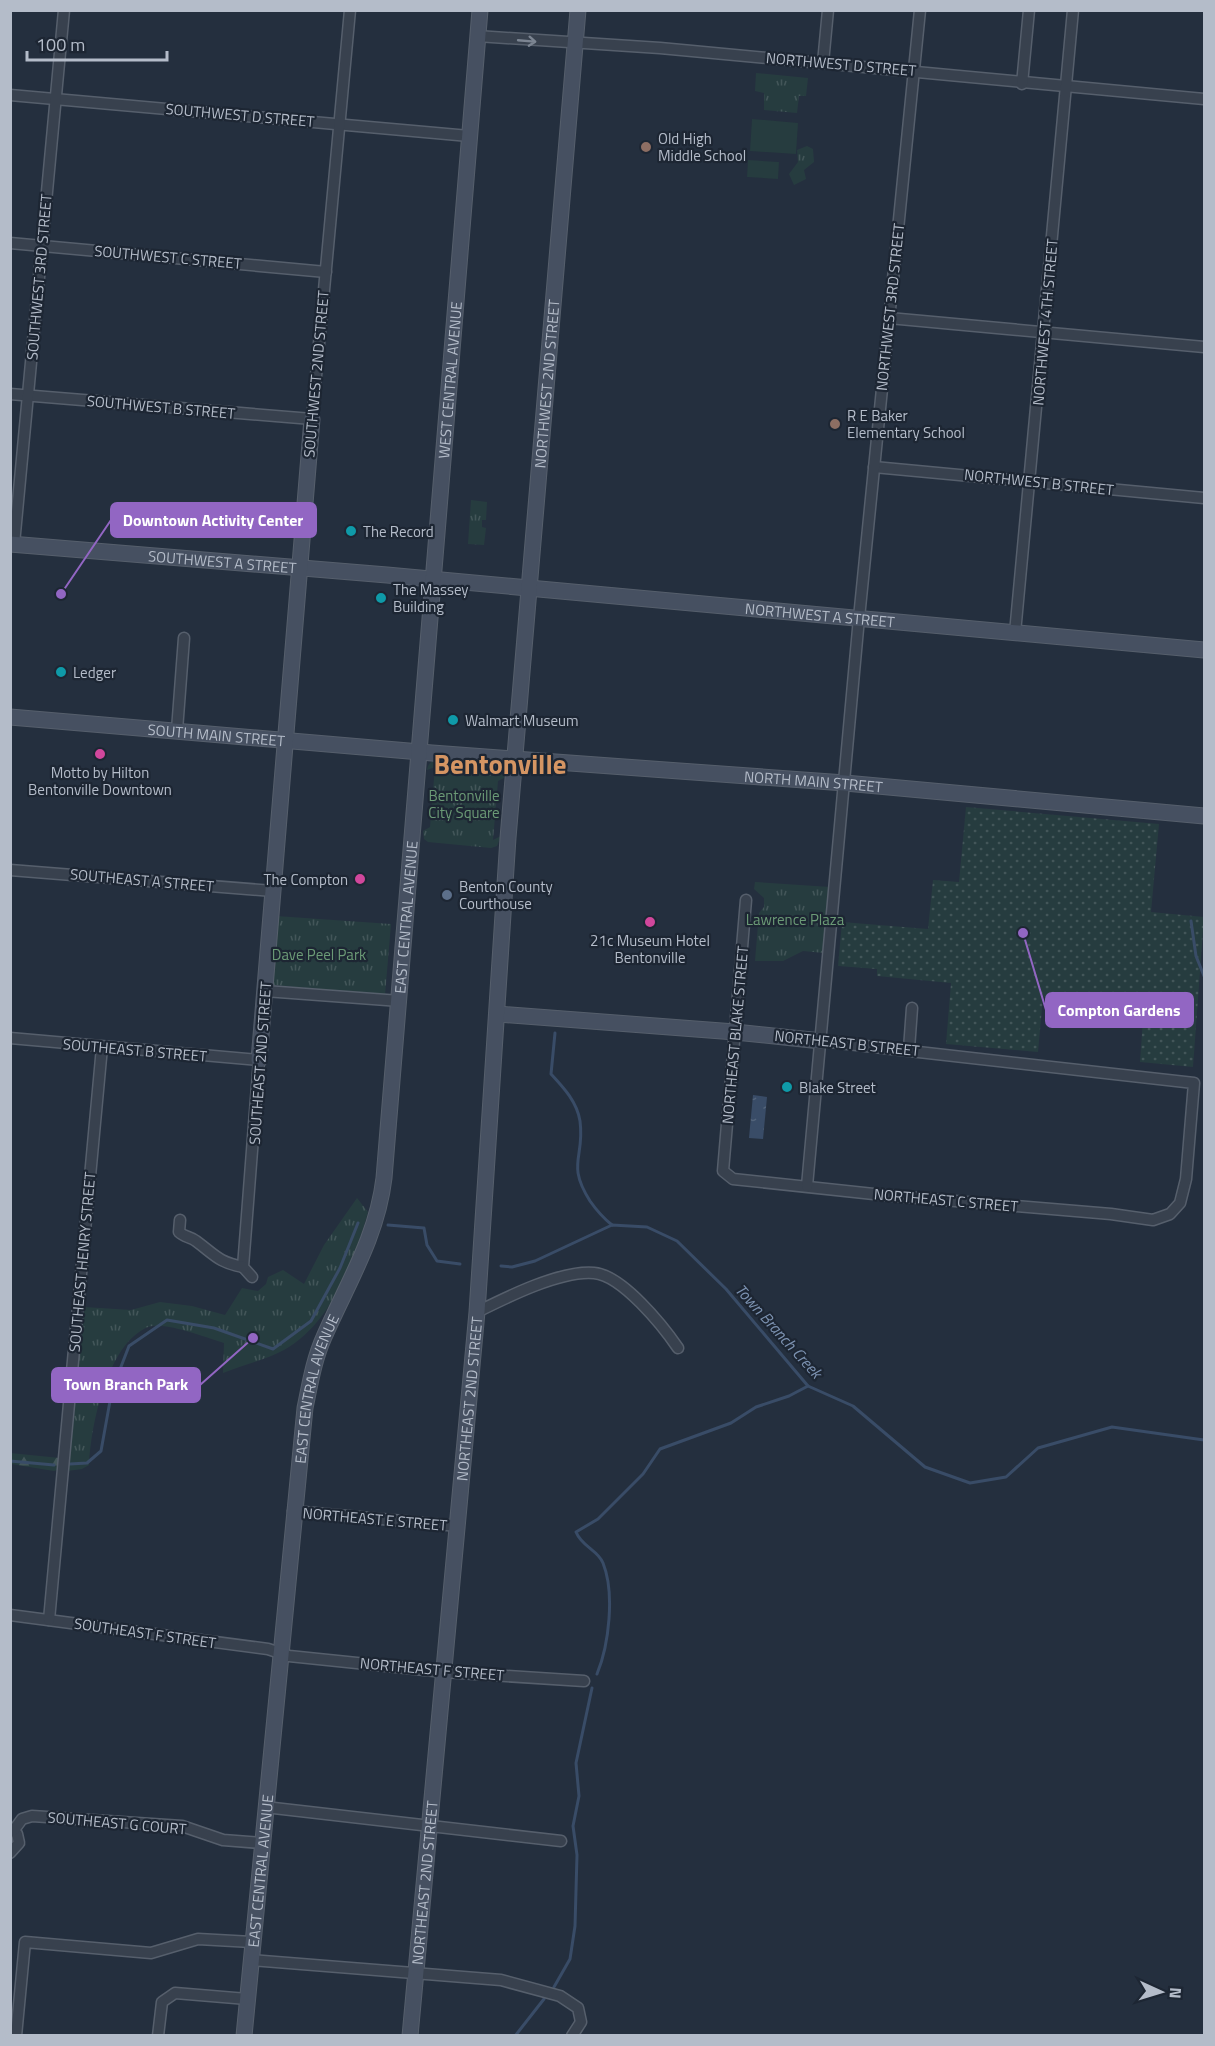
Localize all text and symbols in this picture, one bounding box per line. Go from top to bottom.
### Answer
scale bar [27,24,166,62]
text: 100 m [36,31,85,58]
one-way arrow [516,36,536,47]
street label: NORTHWEST D STREET [765,46,917,82]
street label: SOUTHWEST D STREET [165,97,315,133]
place label: Old High Middle School [658,127,746,167]
marker: Old High Middle School [639,140,653,154]
street label: SOUTHWEST 3RD STREET [20,193,58,361]
street label: NORTHWEST 3RD STREET [870,222,910,392]
street label: NORTHWEST 4TH STREET [1026,237,1064,406]
street label: SOUTHWEST C STREET [93,239,243,275]
street label: SOUTHWEST 2ND STREET [297,289,335,459]
street label: NORTHWEST 2ND STREET [528,298,565,469]
street label: WEST CENTRAL AVENUE [432,301,468,460]
street label: SOUTHWEST B STREET [86,389,236,425]
place label: R E Baker Elementary School [847,404,965,444]
marker: R E Baker Elementary School [828,417,842,431]
street label: NORTHWEST B STREET [963,463,1115,501]
callout: Downtown Activity Center [111,503,316,537]
text: Downtown Activity Center [123,508,303,532]
place label: The Record [363,520,434,543]
marker: The Record [344,524,358,538]
street label: SOUTHWEST A STREET [147,544,297,579]
place label: The Massey Building [393,578,469,618]
marker: The Massey Building [374,591,388,605]
street label: NORTHWEST A STREET [744,596,896,633]
place label: Ledger [73,661,116,684]
marker: Ledger [54,665,68,679]
place label: Walmart Museum [465,709,578,732]
marker: Walmart Museum [446,713,460,727]
street label: SOUTH MAIN STREET [147,717,286,752]
district label: Bentonville [434,743,566,784]
marker: Motto by Hilton Bentonville Downtown [93,747,107,761]
place label: Motto by Hilton Bentonville Downtown [28,761,172,801]
street label: NORTH MAIN STREET [743,764,884,798]
park label: Bentonville City Square [428,784,500,824]
street label: EAST CENTRAL AVENUE [388,840,423,995]
street label: SOUTHEAST A STREET [69,862,215,898]
place label: The Compton [264,868,348,891]
marker: The Compton [353,872,367,886]
place label: Benton County Courthouse [459,875,553,915]
marker: Benton County Courthouse [440,888,454,902]
park label: Lawrence Plaza [746,908,845,931]
marker: 21c Museum Hotel Bentonville [643,915,657,929]
place label: 21c Museum Hotel Bentonville [590,929,710,969]
park label: Dave Peel Park [272,943,366,966]
street label: NORTHEAST BLAKE STREET [716,945,754,1125]
street label: SOUTHEAST 2ND STREET [243,981,277,1145]
callout: Compton Gardens [1046,993,1193,1027]
text: Compton Gardens [1057,998,1181,1022]
street label: NORTHEAST B STREET [773,1024,921,1062]
street label: SOUTHEAST B STREET [62,1032,208,1068]
place label: Blake Street [799,1076,876,1099]
marker: Blake Street [780,1080,794,1094]
street label: SOUTHEAST HENRY STREET [63,1171,101,1353]
street label: NORTHEAST C STREET [873,1182,1019,1218]
water label: Town Branch Creek [730,1278,829,1385]
street label: EAST CENTRAL AVENUE [288,1310,344,1464]
street label: NORTHEAST 2ND STREET [450,1315,488,1482]
callout: Town Branch Park [52,1368,200,1402]
text: Town Branch Park [64,1372,189,1396]
street label: NORTHEAST E STREET [302,1501,448,1537]
street label: SOUTHEAST F STREET [73,1612,218,1654]
street label: NORTHEAST F STREET [359,1651,505,1687]
street label: EAST CENTRAL AVENUE [241,1793,279,1948]
street label: NORTHEAST 2ND STREET [405,1799,443,1966]
street label: SOUTHEAST G COURT [47,1805,187,1841]
north arrow [1131,1962,1191,2022]
text: N [1164,1987,1188,1999]

